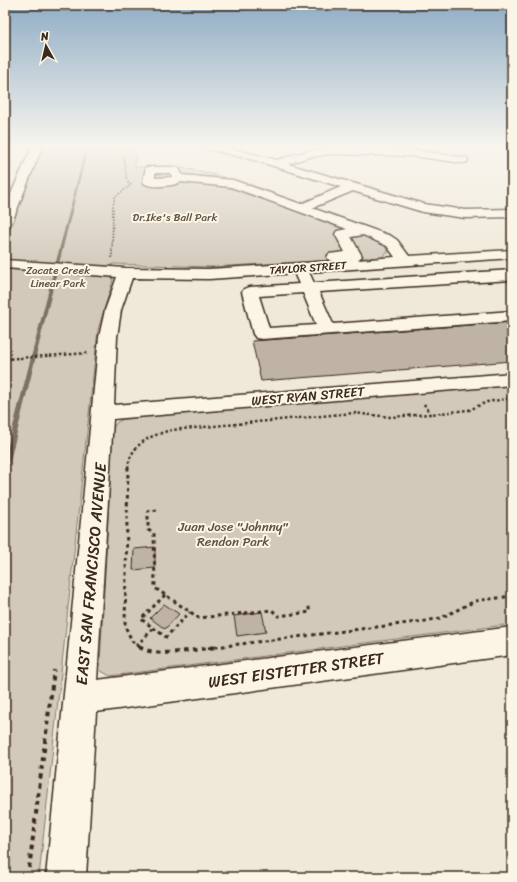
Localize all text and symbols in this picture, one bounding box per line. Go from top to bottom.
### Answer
north arrow [26,26,66,66]
text: N [39,27,50,47]
park label: Dr.Ike's Ball Park [133,208,218,227]
street label: TAYLOR STREET [269,256,348,280]
park label: Zacate Creek Linear Park [26,261,90,293]
street label: WEST RYAN STREET [250,380,366,412]
street label: EAST SAN FRANCISCO AVENUE [67,460,115,686]
park label: Juan Jose "Johnny" Rendon Park [177,515,289,553]
street label: WEST EISTETTER STREET [206,643,387,697]

